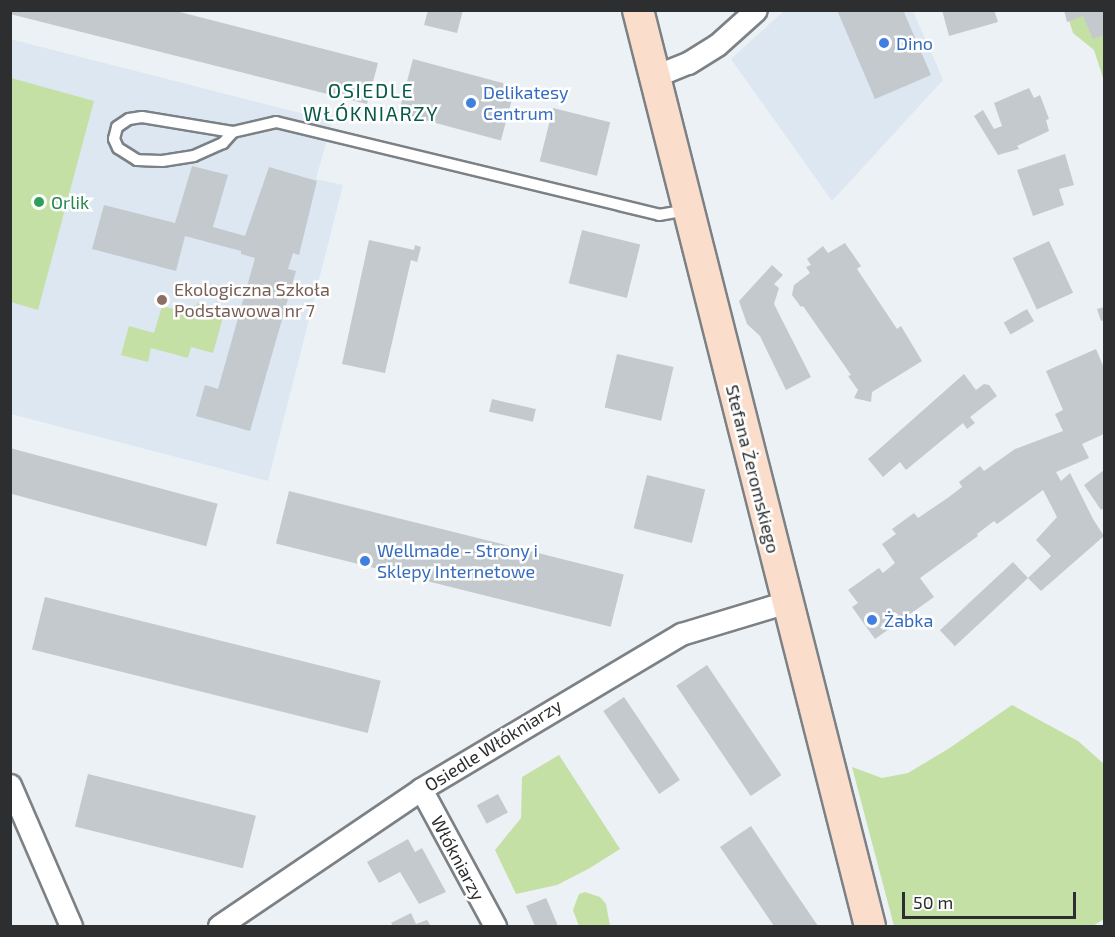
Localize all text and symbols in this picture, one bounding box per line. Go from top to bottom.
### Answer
place label: Dino [896,32,933,54]
marker: Dino [877,36,891,50]
district label: OSIEDLE WŁÓKNIARZY [303,78,439,125]
place label: Delikatesy Centrum [483,82,569,124]
marker: Delikatesy Centrum [464,96,478,110]
place label: Orlik [51,191,89,213]
marker: Orlik [32,195,46,209]
place label: Ekologiczna Szkoła Podstawowa nr 7 [174,279,330,322]
marker: Ekologiczna Szkoła Podstawowa nr 7 [155,293,169,307]
street label: Stefana Żeromskiego [722,382,784,556]
place label: Wellmade - Strony i Sklepy Internetowe [377,540,538,582]
marker: Wellmade - Strony i Sklepy Internetowe [358,554,372,568]
place label: Żabka [884,609,933,631]
marker: Żabka [865,613,879,627]
street label: Osiedle Włókniarzy [420,694,566,796]
street label: Włókniarzy [427,812,489,904]
scale bar [905,880,1079,918]
text: 50 m [913,891,953,913]

